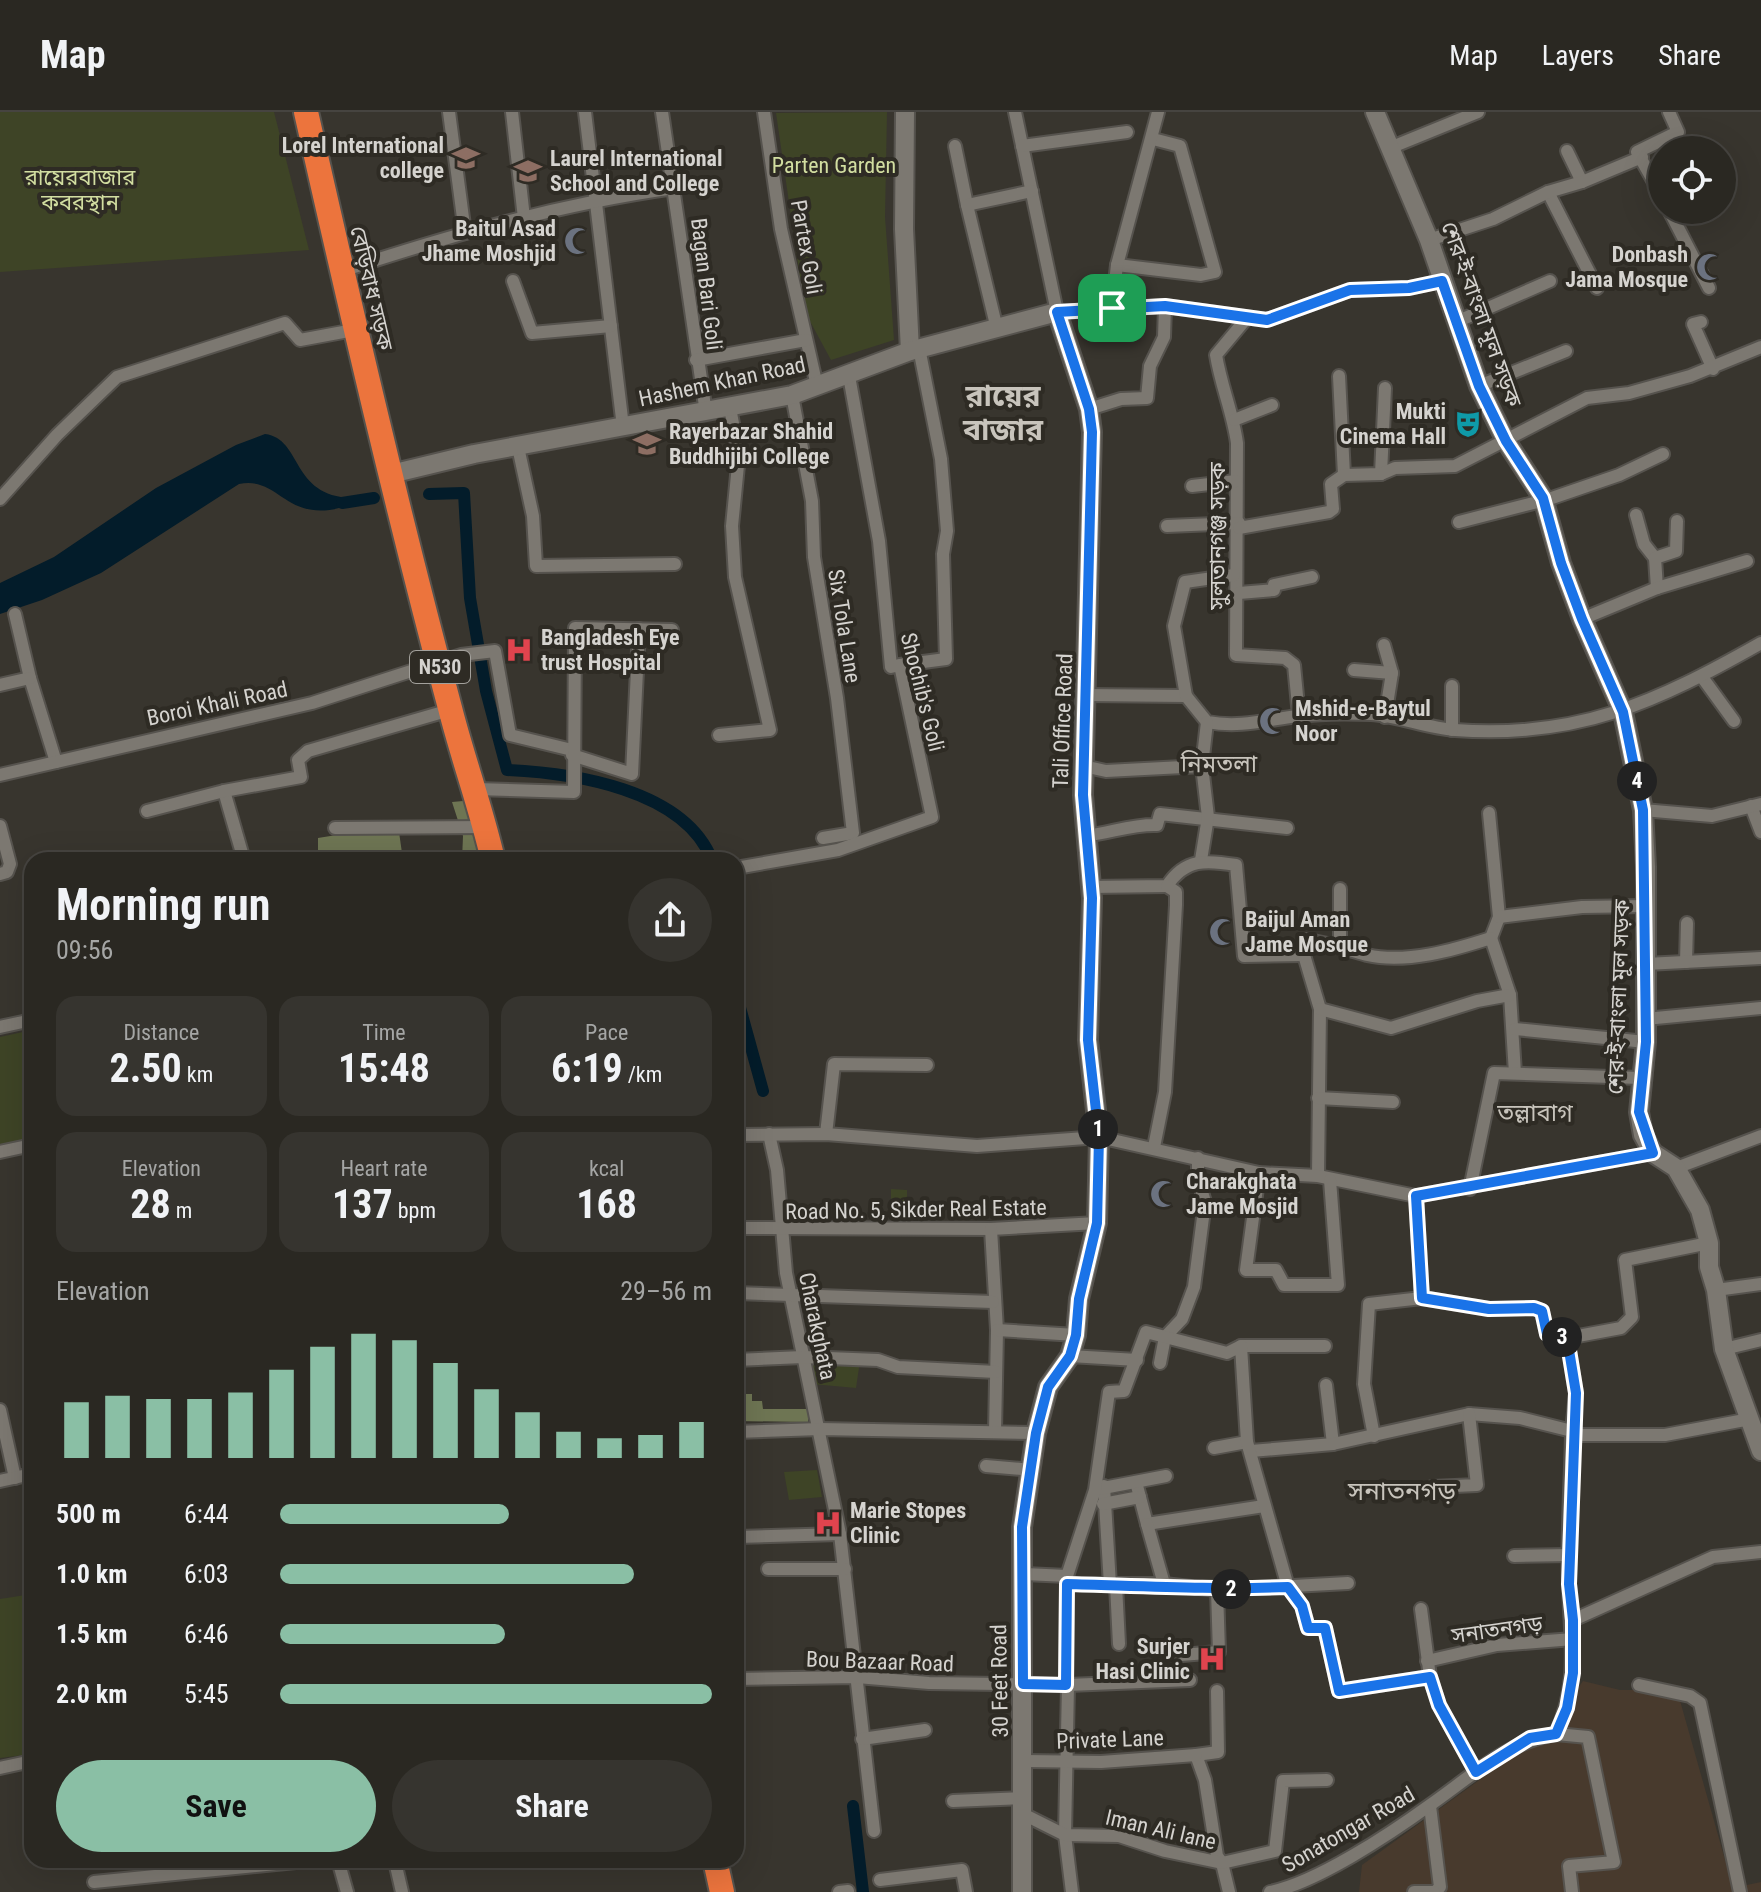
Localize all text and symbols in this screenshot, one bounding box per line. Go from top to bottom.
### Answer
text: Map [40,33,106,77]
text: Map [1449,39,1498,72]
text: Layers [1542,39,1614,72]
text: Share [1658,39,1721,72]
place label: Lorel International college [282,133,444,183]
map controls [1648,136,1736,224]
button: locate [1648,136,1736,224]
school or university icon: Lorel International college [451,143,481,173]
place label: Laurel International School and College [550,146,722,196]
park label: Parten Garden [772,153,896,178]
school or university icon: Laurel International School and College [513,156,543,186]
park label: রায়েরবাজার কবরস্থান [24,165,136,215]
street label: Partex Goli [786,198,827,296]
place label: Baitul Asad Jhame Moshjid [422,216,556,266]
street label: Bagan Bari Goli [686,216,727,352]
street label: শের-ই-বাংলা মূল সড়ক [1435,218,1527,411]
street label: বেড়িবাধ সড়ক [345,224,398,353]
mosque icon: Baitul Asad Jhame Moshjid [563,226,593,256]
place label: Donbash Jama Mosque [1565,242,1688,292]
mosque icon: Donbash Jama Mosque [1695,252,1725,282]
pin [1078,274,1146,342]
icon: arrive [1090,286,1134,330]
street label: Hashem Khan Road [636,352,808,411]
district label: রায়ের বাজার [962,378,1044,447]
place label: Mukti Cinema Hall [1340,399,1446,449]
theatre icon: Mukti Cinema Hall [1453,409,1483,439]
place label: Rayerbazar Shahid Buddhijibi College [669,419,833,469]
school or university icon: Rayerbazar Shahid Buddhijibi College [632,429,662,459]
street label: সুলতানগঞ্জ সড়ক [1205,462,1231,611]
street label: Six Tola Lane [823,567,866,685]
place label: Bangladesh Eye trust Hospital [541,625,680,675]
street label: Shochib's Goli [896,630,949,754]
hospital icon: Bangladesh Eye trust Hospital [504,635,534,665]
road number: N530 [410,651,470,683]
street label: Tali Office Road [1048,653,1077,789]
street label: Boroi Khali Road [144,676,290,731]
place label: Mshid-e-Baytul Noor [1295,696,1431,746]
mosque icon: Mshid-e-Baytul Noor [1258,706,1288,736]
district label: নিমতলা [1180,750,1258,778]
pin: 4 [1617,761,1657,801]
text: 4 [1631,768,1643,793]
button: share [628,878,712,962]
text: Morning run [56,879,270,931]
street label: শের-ই-বাংলা মূল সড়ক [1603,899,1635,1095]
place label: Baijul Aman Jame Mosque [1245,907,1368,957]
mosque icon: Baijul Aman Jame Mosque [1208,917,1238,947]
text: 09:56 [56,935,113,965]
text: Distance [123,1020,199,1045]
text: Time [362,1020,406,1045]
text: Pace [585,1020,628,1045]
text: 2.50 [109,1045,182,1092]
text: 15:48 [338,1045,430,1092]
text: 6:19 [551,1045,623,1092]
text: km [182,1062,213,1087]
text: /km [623,1062,662,1087]
district label: তল্লাবাগ [1496,1099,1573,1127]
pin: 1 [1078,1109,1118,1149]
text: 1 [1092,1116,1104,1141]
text: Elevation [122,1156,201,1181]
text: Heart rate [341,1156,427,1181]
text: kcal [589,1156,624,1181]
place label: Charakghata Jame Mosjid [1186,1169,1299,1219]
mosque icon: Charakghata Jame Mosjid [1149,1179,1179,1209]
text: 28 [130,1181,171,1228]
text: 137 [332,1181,393,1228]
text: 168 [576,1181,637,1228]
street label: Road No. 5, Sikder Real Estate [785,1195,1047,1224]
text: m [171,1198,192,1223]
text: bpm [393,1198,436,1223]
street label: Charakghata [794,1270,841,1382]
text: Elevation [56,1276,150,1306]
text: 29–56 m [620,1276,712,1306]
pin: 3 [1542,1317,1582,1357]
text: 3 [1556,1324,1568,1349]
district label: সনাতনগড় [1347,1476,1457,1506]
place label: Marie Stopes Clinic [850,1498,966,1548]
text: 500 m [56,1499,121,1529]
text: 6:44 [184,1499,229,1529]
hospital icon: Marie Stopes Clinic [813,1508,843,1538]
text: 1.0 km [56,1559,128,1589]
text: 6:03 [184,1559,229,1589]
pin: 2 [1211,1569,1251,1609]
text: 2 [1225,1576,1237,1601]
street label: সনাতনগড় [1449,1611,1544,1648]
text: 1.5 km [56,1619,128,1649]
text: 6:46 [184,1619,229,1649]
street label: 30 Feet Road [986,1624,1013,1738]
place label: Surjer Hasi Clinic [1095,1634,1190,1684]
hospital icon: Surjer Hasi Clinic [1197,1644,1227,1674]
street label: Bou Bazaar Road [806,1646,954,1677]
text: 2.0 km [56,1679,128,1709]
text: 5:45 [184,1679,229,1709]
street label: Private Lane [1056,1725,1164,1754]
button: Save [56,1760,376,1852]
button: Share [392,1760,712,1852]
street label: Sonatongar Road [1278,1781,1419,1877]
street label: Iman Ali lane [1103,1805,1219,1854]

